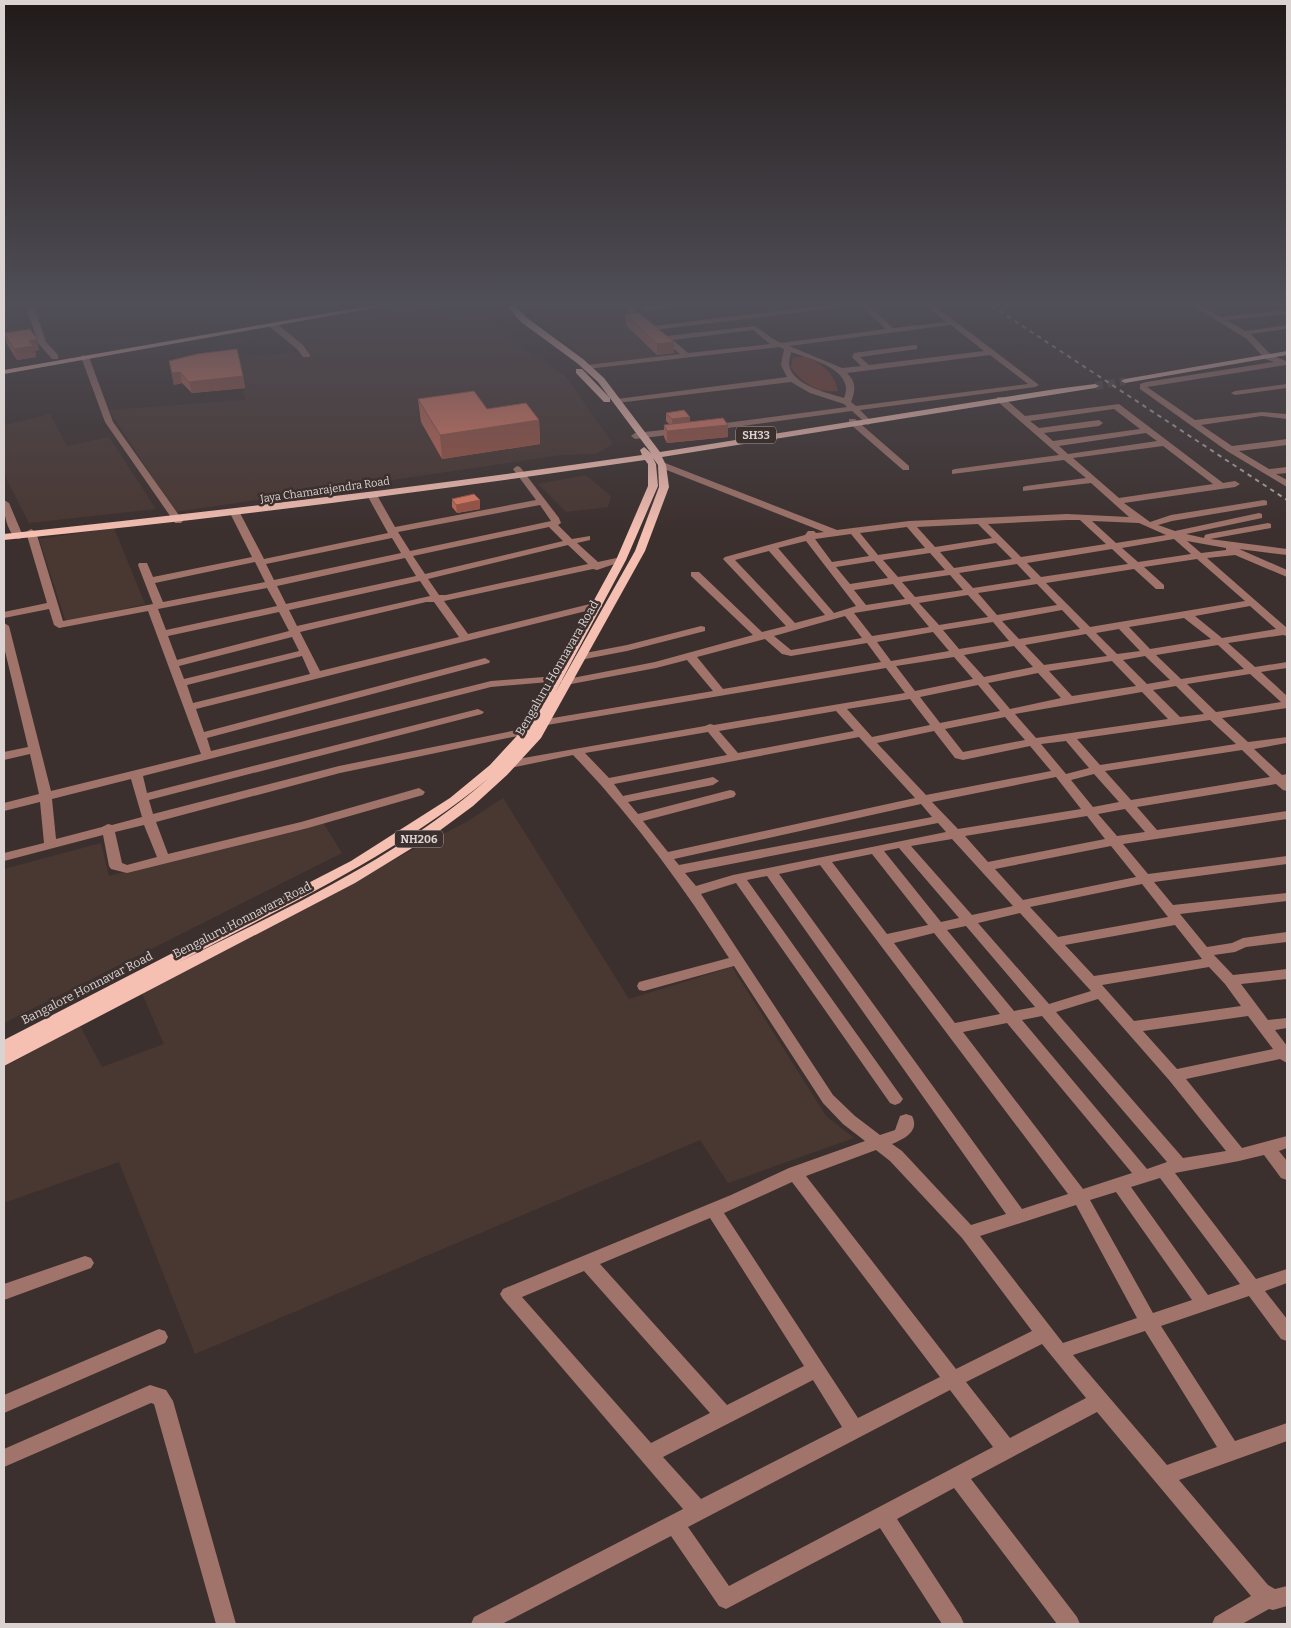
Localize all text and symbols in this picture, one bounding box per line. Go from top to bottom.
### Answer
road number: SH33 [736,426,776,444]
street label: Jaya Chamarajendra Road [258,474,391,506]
street label: Bengaluru Honnavara Road [513,598,601,738]
road number: NH206 [395,831,443,848]
street label: Bengaluru Honnavara Road [171,879,313,961]
street label: Bangalore Honnavar Road [19,949,155,1027]

